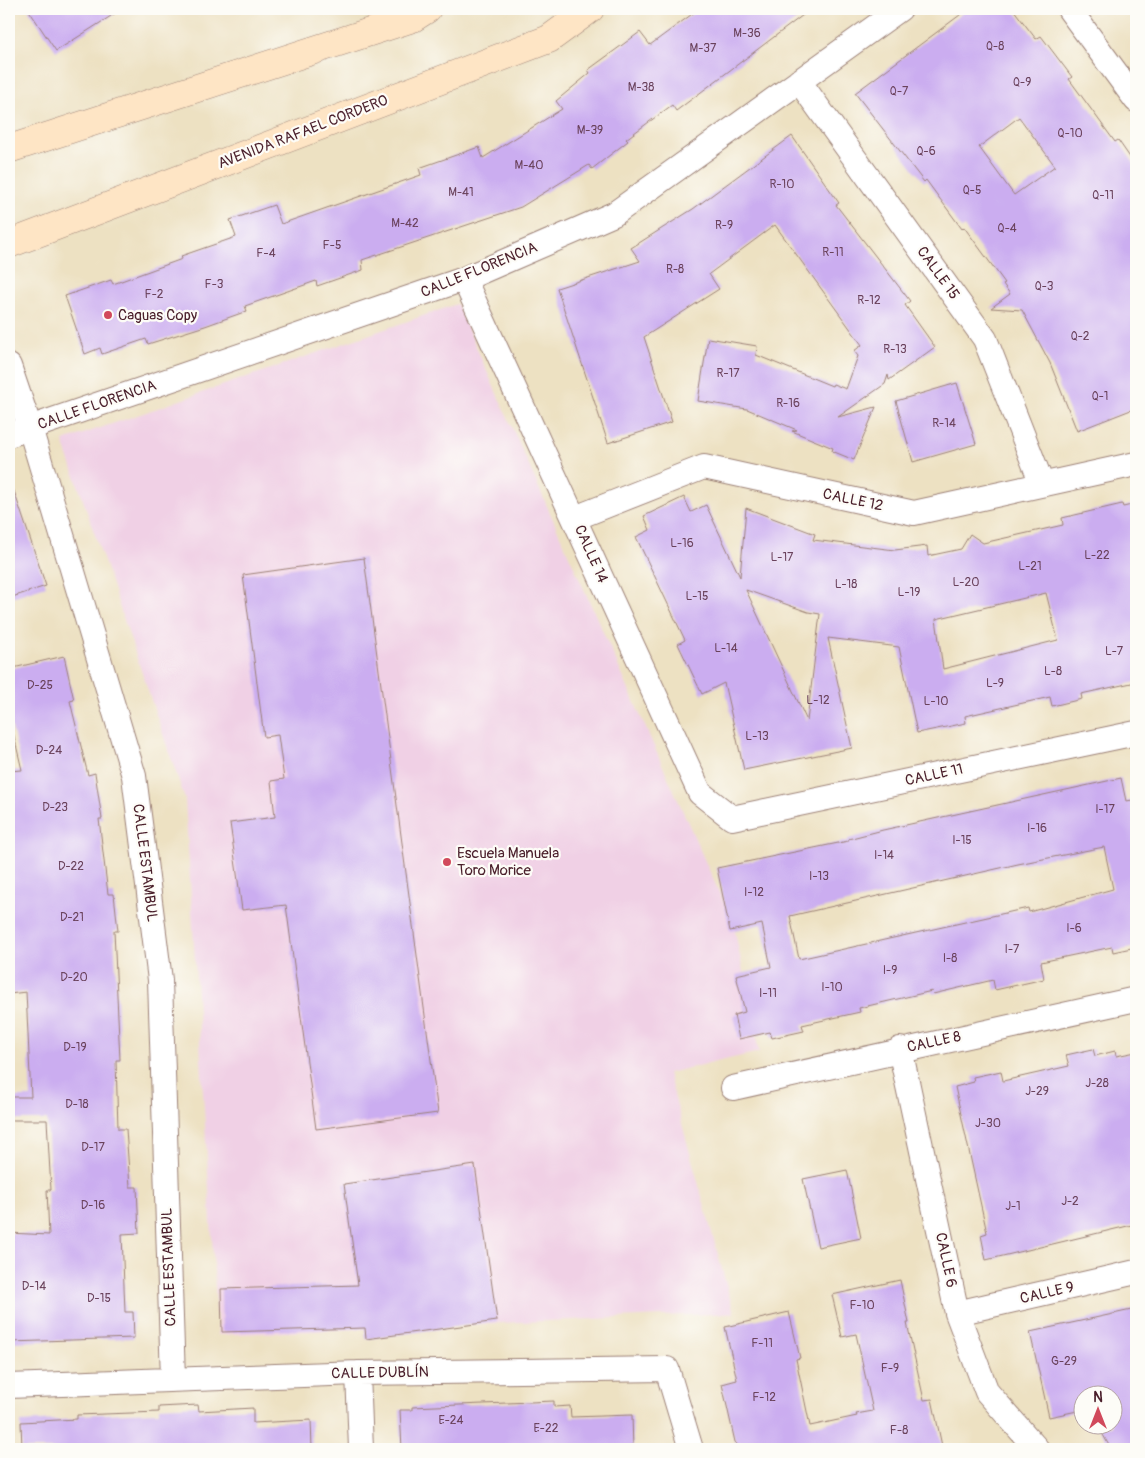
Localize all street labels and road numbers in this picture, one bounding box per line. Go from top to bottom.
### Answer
street label: AVENIDA RAFAEL CORDERO [215,91,391,173]
street label: CALLE FLORENCIA [418,238,540,302]
street label: CALLE 15 [912,243,964,303]
street label: CALLE FLORENCIA [35,376,159,434]
street label: CALLE 12 [821,484,885,516]
street label: CALLE 14 [570,522,612,586]
street label: CALLE 11 [903,760,965,790]
street label: CALLE ESTAMBUL [128,803,162,923]
street label: CALLE 8 [905,1027,963,1057]
street label: CALLE ESTAMBUL [157,1207,181,1327]
street label: CALLE 6 [931,1231,961,1289]
street label: CALLE 9 [1018,1278,1076,1308]
street label: CALLE DUBLÍN [331,1363,429,1383]

